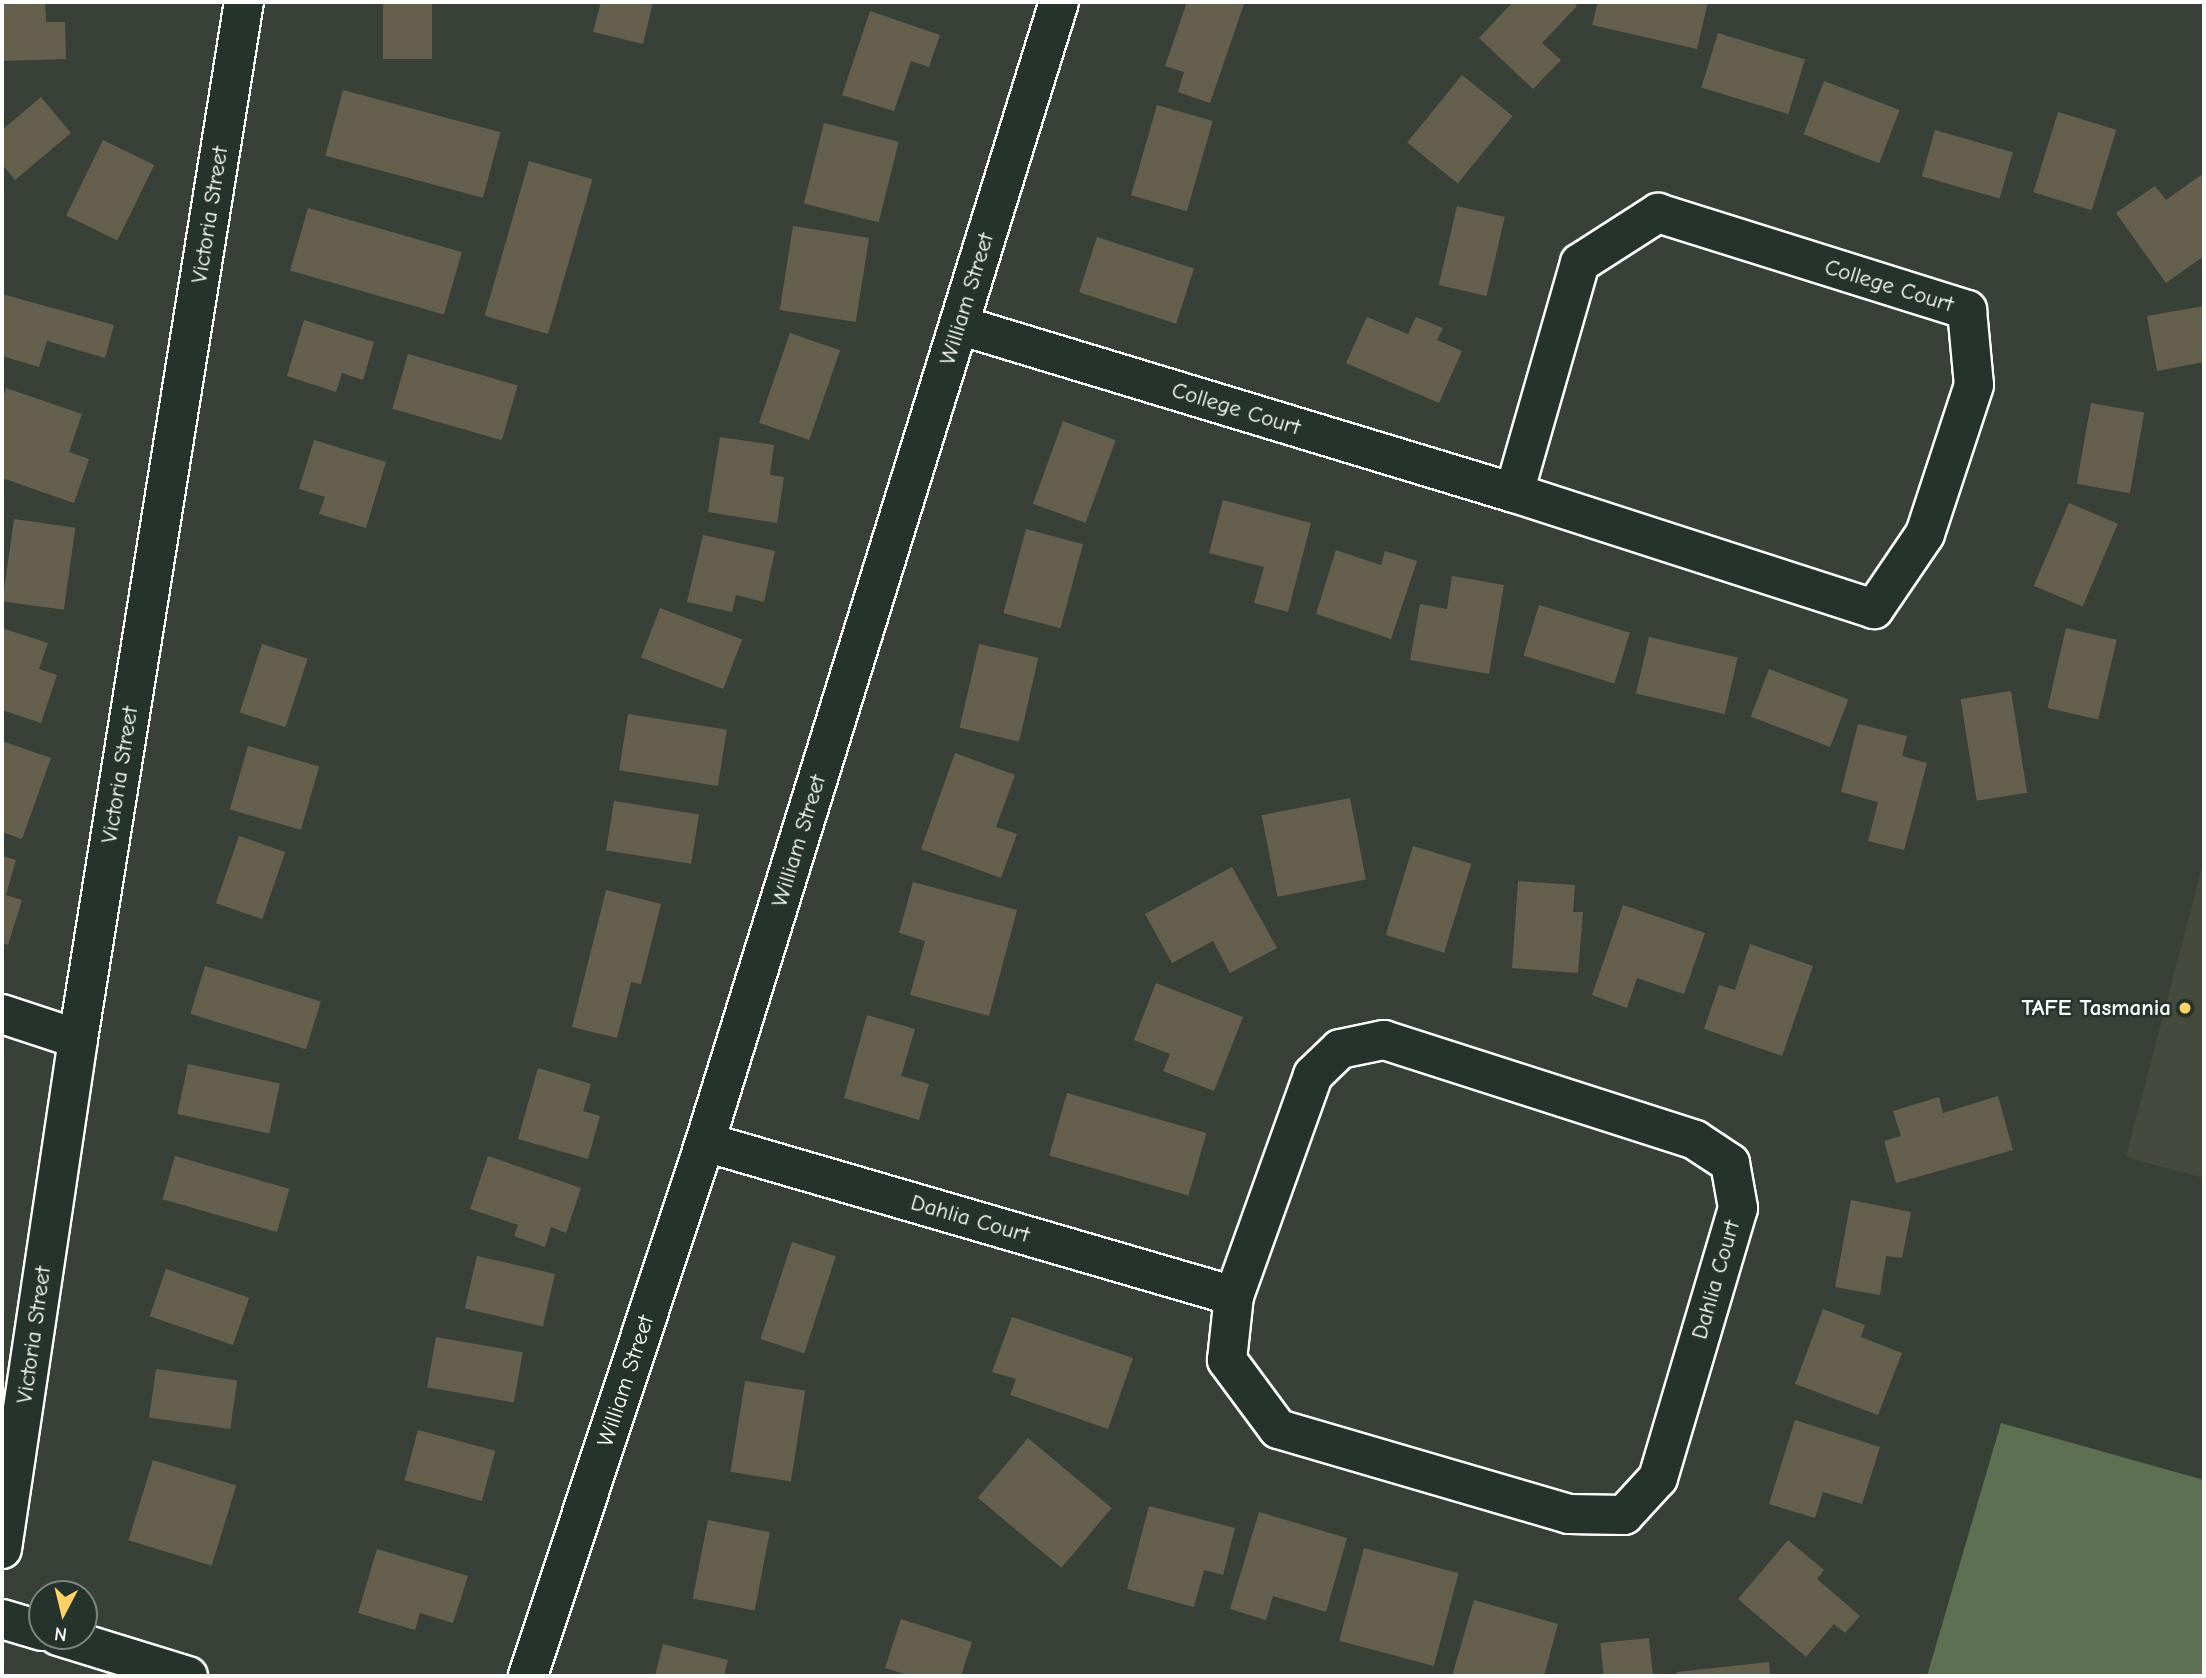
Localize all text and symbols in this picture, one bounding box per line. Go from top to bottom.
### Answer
street label: Victoria Street [186,145,234,285]
street label: William Street [934,230,1000,368]
street label: College Court [1821,253,1957,319]
street label: College Court [1168,376,1304,442]
street label: Victoria Street [96,705,144,845]
street label: William Street [766,772,832,910]
place label: TAFE Tasmania [2022,994,2171,1022]
marker: TAFE Tasmania [2177,1000,2193,1016]
street label: Dahlia Court [907,1189,1033,1249]
street label: Dahlia Court [1686,1217,1746,1343]
street label: Victoria Street [11,1265,57,1405]
street label: William Street [592,1312,660,1450]
north arrow [28,1580,98,1650]
text: N [53,1622,68,1646]

